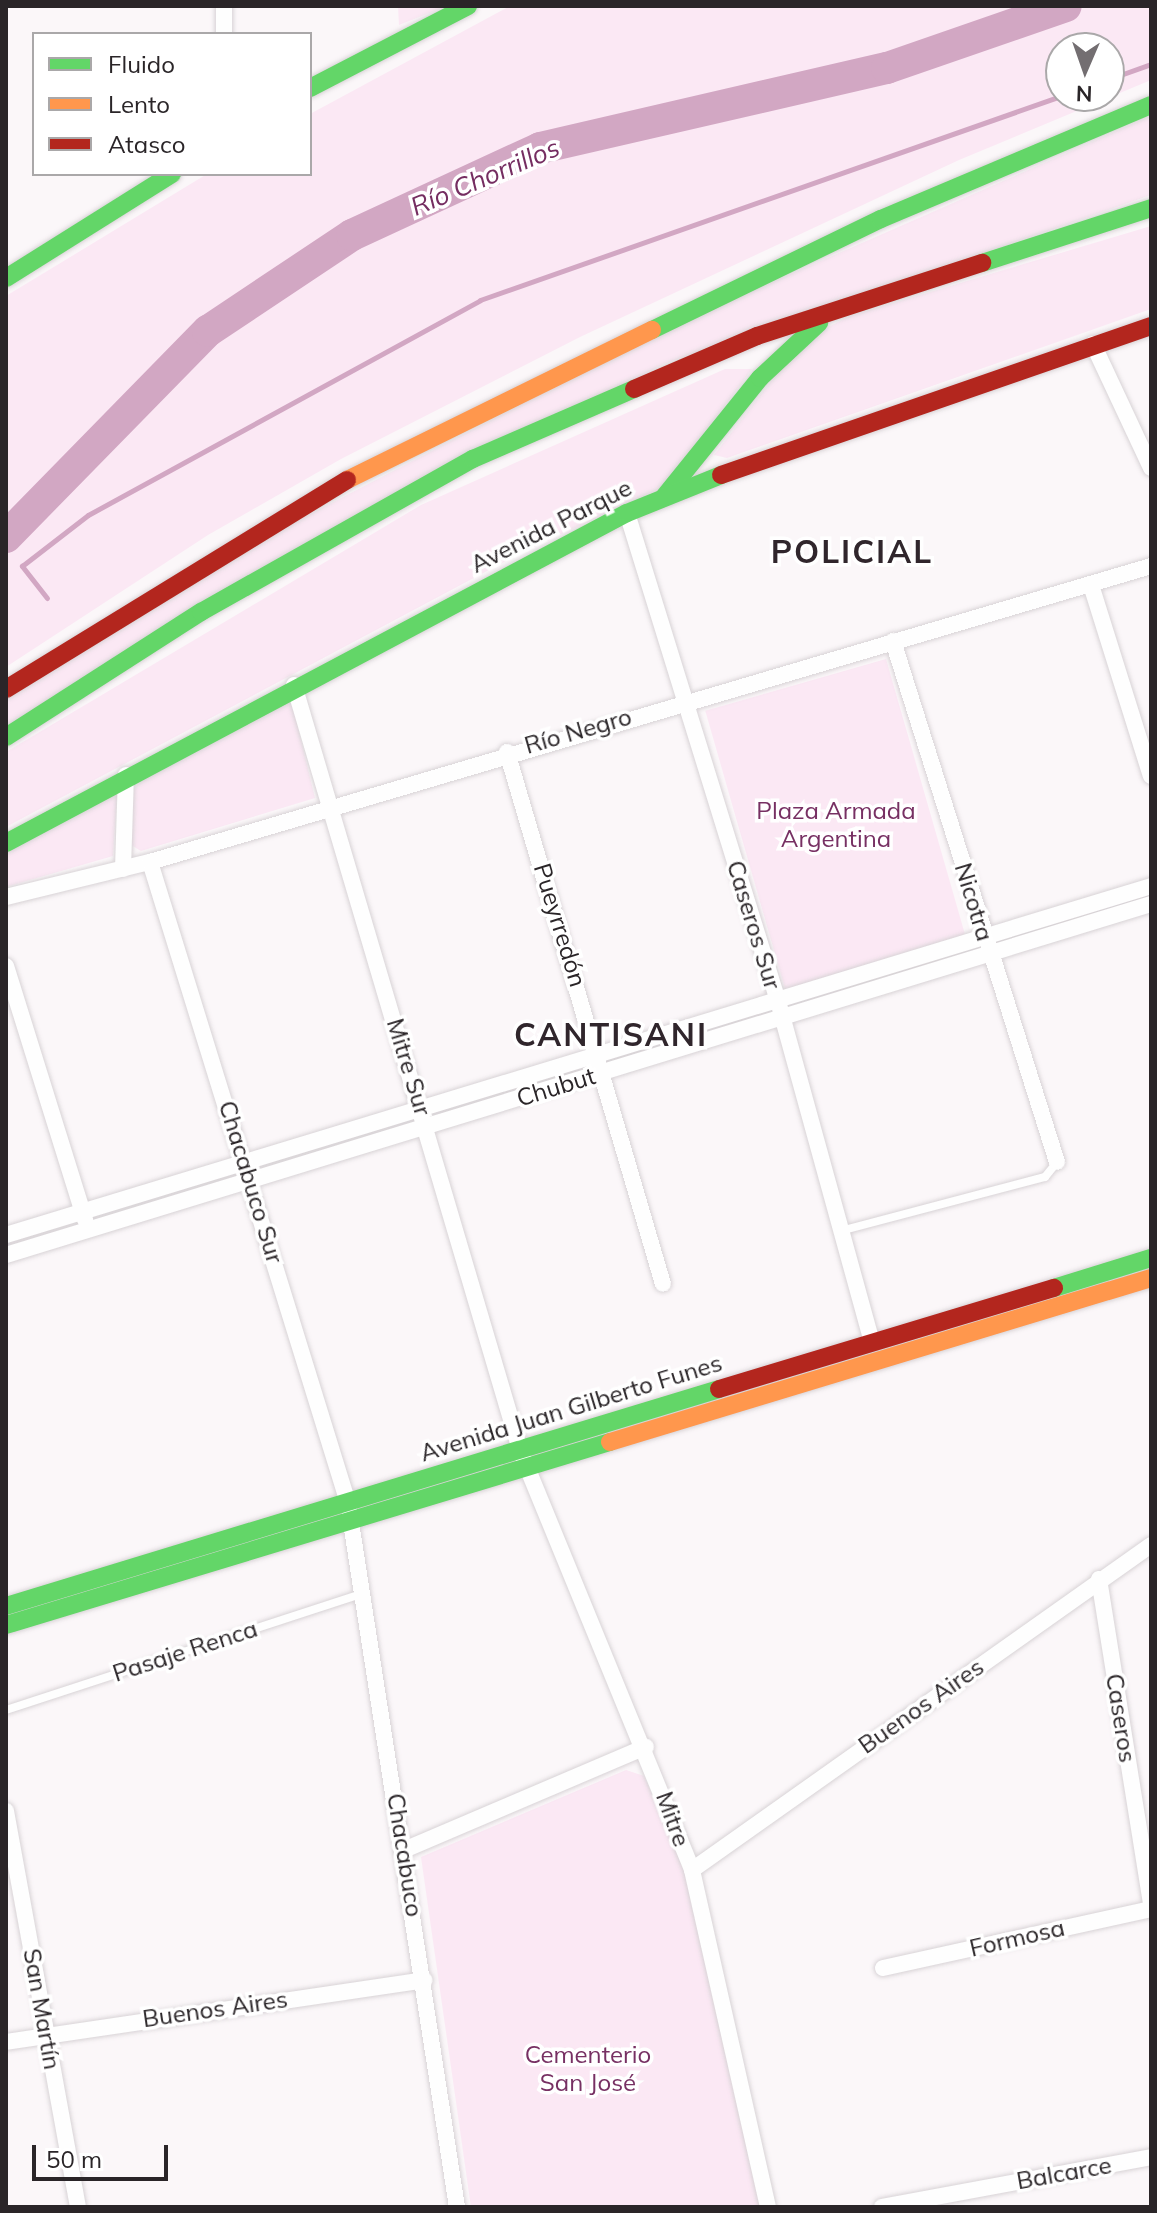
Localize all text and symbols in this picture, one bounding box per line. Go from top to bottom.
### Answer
legend [32,32,312,176]
north arrow [1045,32,1125,112]
text: Fluido [108,49,175,79]
text: N [1075,80,1093,108]
text: Lento [108,89,170,119]
text: Atasco [108,129,185,159]
water label: Río Chorrillos [406,132,564,222]
street label: Avenida Parque [466,473,636,579]
district label: POLICIAL [771,532,933,570]
street label: Río Negro [521,702,635,760]
park label: Plaza Armada Argentina [756,797,916,853]
street label: Caseros Sur [721,857,787,993]
street label: Nicotra [948,859,1000,945]
street label: Pueyrredón [528,860,592,990]
street label: Mitre Sur [381,1015,437,1119]
district label: CANTISANI [514,1015,708,1053]
street label: Chubut [513,1061,599,1113]
street label: Chacabuco Sur [213,1097,289,1267]
street label: Avenida Juan Gilberto Funes [417,1348,725,1468]
street label: Pasaje Renca [109,1614,261,1688]
street label: Buenos Aires [853,1652,989,1760]
street label: Caseros [1100,1672,1142,1764]
street label: Mitre [650,1788,696,1850]
street label: Chacabuco [381,1791,429,1919]
street label: Formosa [967,1913,1067,1963]
street label: San Martín [17,1946,67,2072]
street label: Buenos Aires [141,1985,289,2033]
park label: Cementerio San José [525,2041,651,2097]
scale bar [36,2129,172,2179]
text: 50 m [46,2144,102,2174]
street label: Balcarce [1014,2150,1114,2196]

